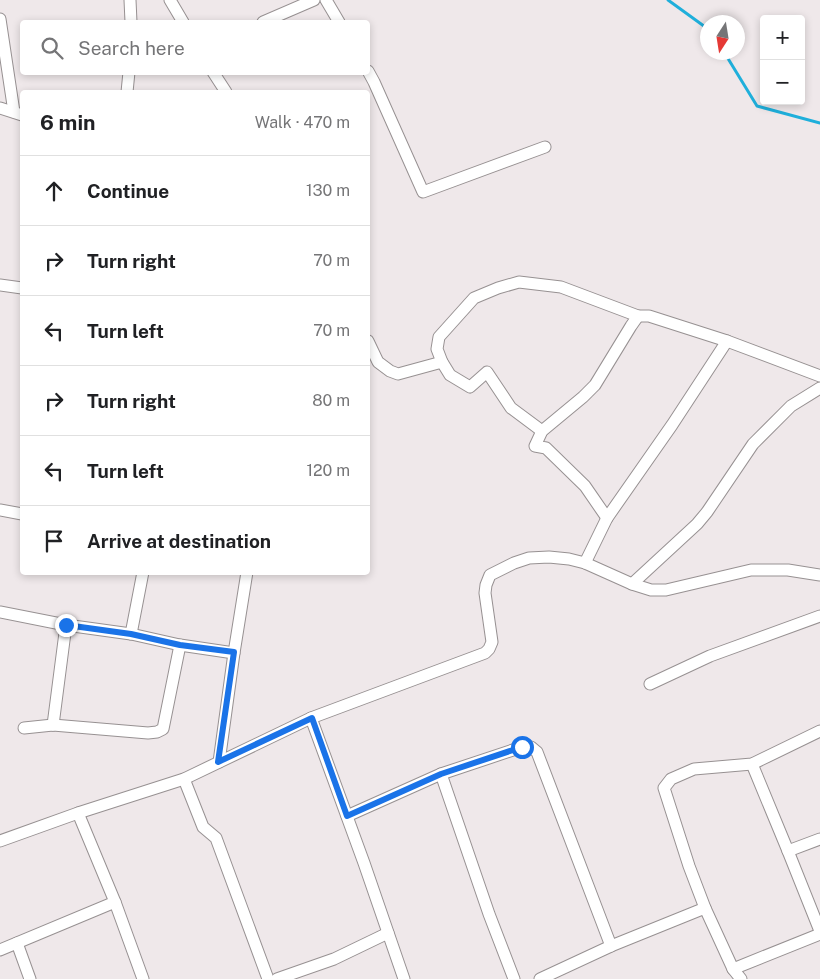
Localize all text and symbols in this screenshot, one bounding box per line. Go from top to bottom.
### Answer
north arrow [700,15,745,60]
map controls [760,15,805,105]
button: + [760,15,805,60]
search box [20,20,370,75]
icon: search [38,34,66,62]
text: Search here [78,37,185,59]
button: − [760,60,805,105]
text: 6 min [40,110,96,135]
text: Walk · 470 m [255,113,350,132]
icon: ahead [40,177,68,205]
text: Continue [87,180,169,202]
text: 130 m [306,181,350,200]
icon: right [40,247,68,275]
text: Turn right [87,250,176,272]
text: 70 m [313,251,350,270]
icon: left [40,317,68,345]
text: Turn left [87,320,164,342]
text: 70 m [313,321,350,340]
icon: right [40,387,68,415]
text: Turn right [87,390,176,412]
text: 80 m [312,391,350,410]
icon: left [40,457,68,485]
text: Turn left [87,460,164,482]
text: 120 m [306,461,350,480]
icon: arrive [40,527,68,555]
text: Arrive at destination [87,530,271,552]
route end [55,614,78,637]
route start [511,736,534,759]

